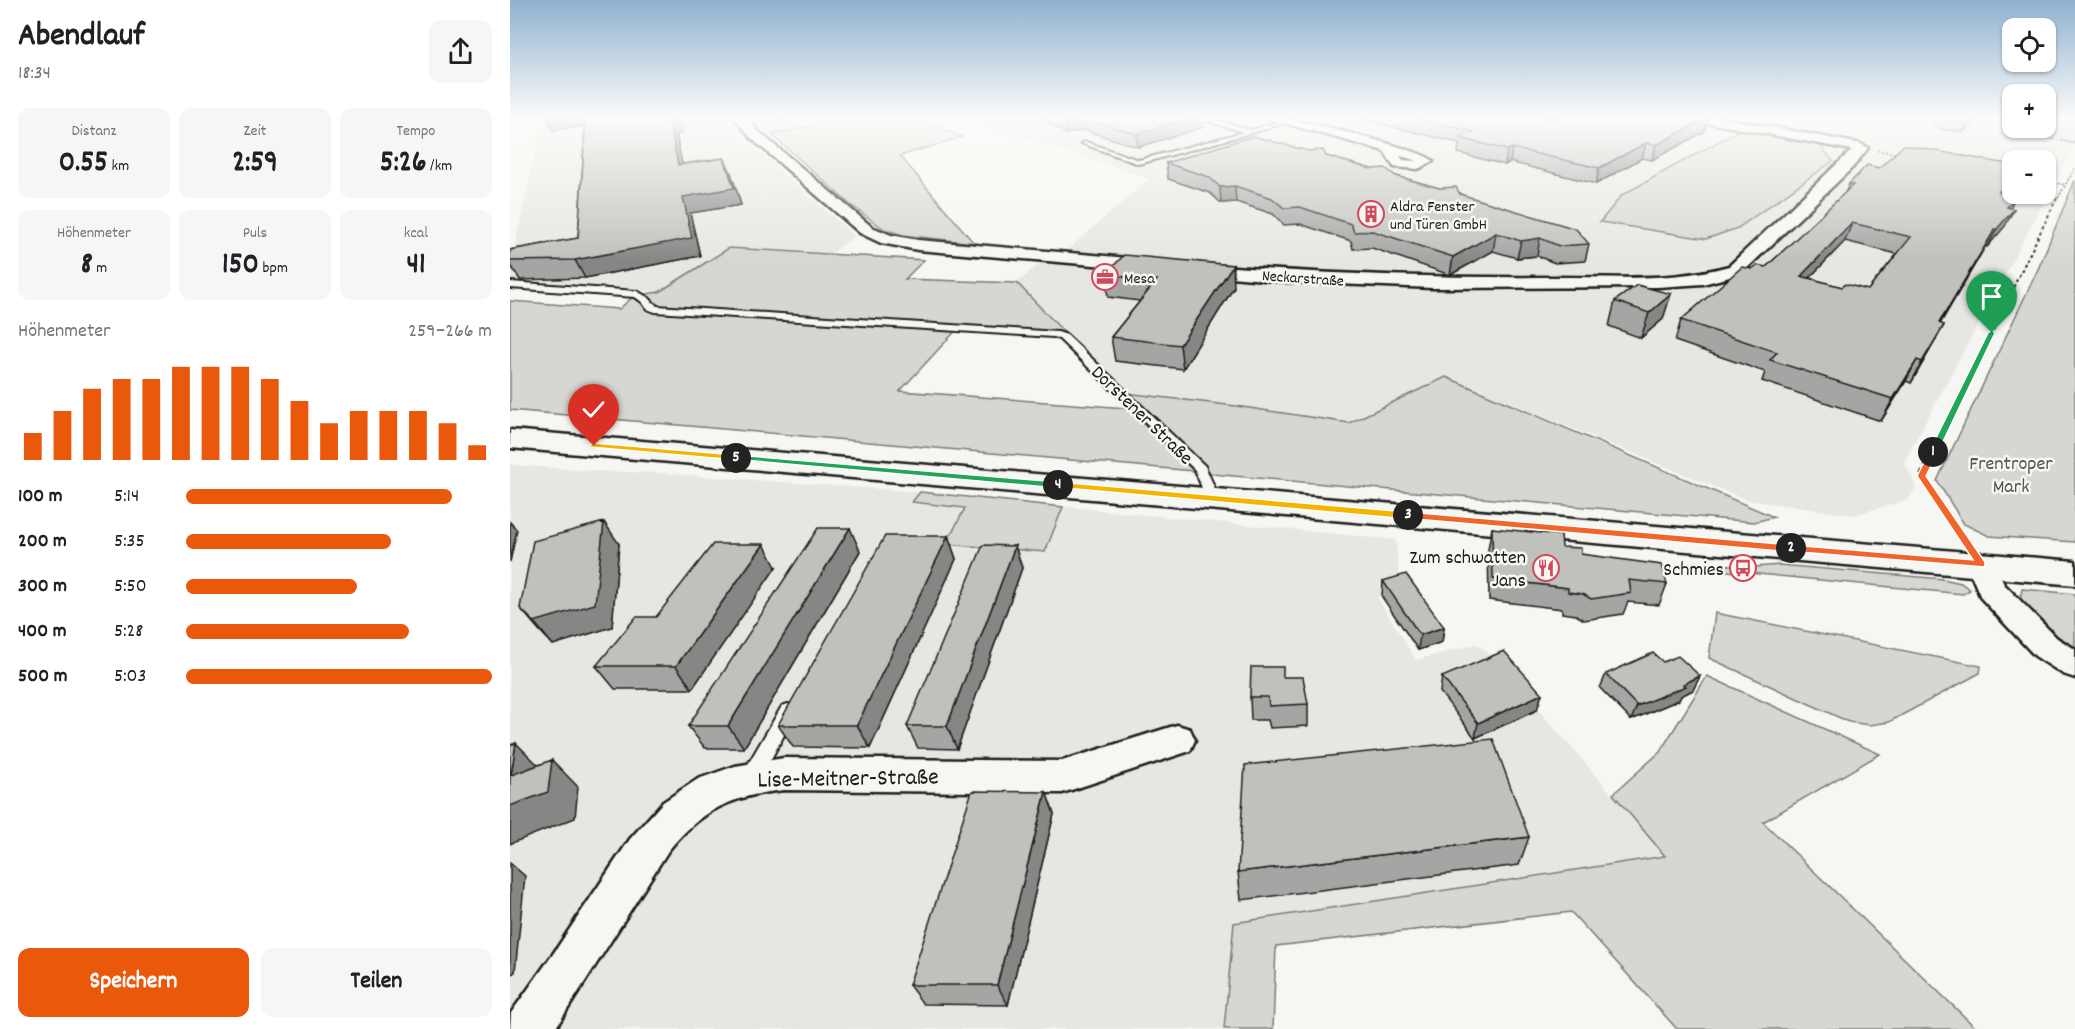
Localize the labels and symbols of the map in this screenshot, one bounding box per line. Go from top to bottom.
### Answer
place label: Aldra Fenster und Türen GmbH [1390,196,1487,237]
building icon: Aldra Fenster und Türen GmbH [1356,199,1386,229]
office icon: Mesa [1090,262,1120,292]
street label: Neckarstraße [1261,265,1345,294]
place label: Mesa [1124,268,1155,291]
pin [1966,271,2017,333]
street label: Dorstener Straße [1084,360,1198,472]
pin [568,384,619,446]
pin: 1 [1918,437,1948,467]
pin: 5 [721,443,751,473]
park label: Frentroper Mark [1969,451,2053,502]
pin: 4 [1043,470,1073,500]
pin: 3 [1393,500,1423,530]
pin: 2 [1776,533,1806,563]
place label: Zum schwatten Jans [1410,545,1526,596]
restaurant icon: Zum schwatten Jans [1531,553,1561,583]
bus stop icon: Schmies [1728,553,1758,583]
place label: Schmies [1663,557,1724,585]
street label: Lise-Meitner-Straße [757,761,939,799]

